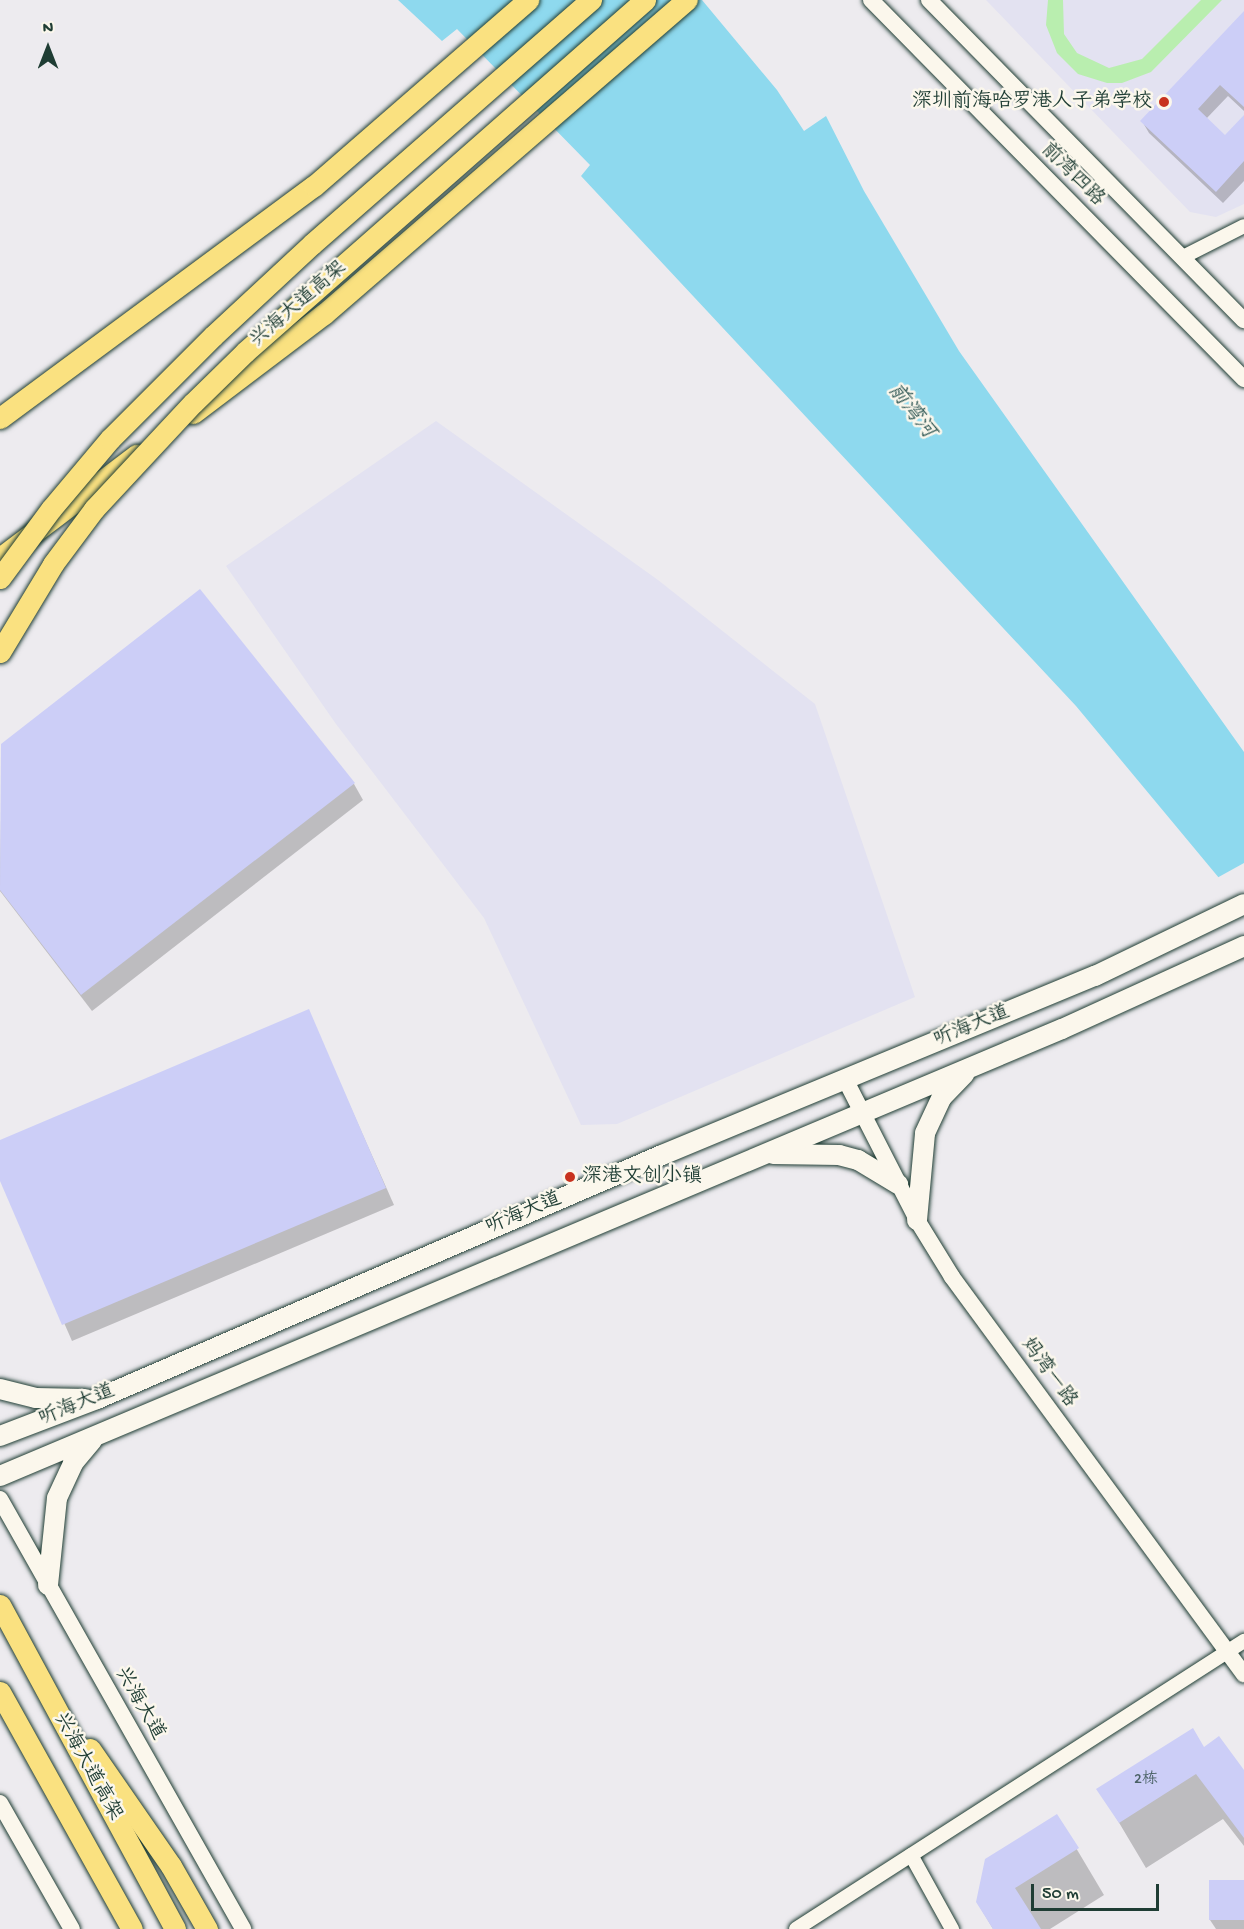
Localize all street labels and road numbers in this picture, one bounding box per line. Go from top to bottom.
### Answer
street label: 前湾四路 [1035,138,1109,212]
street label: 兴海大道高架 [246,257,352,353]
street label: 听海大道 [930,1001,1014,1053]
street label: 听海大道 [482,1187,566,1241]
street label: 妈湾一路 [1015,1334,1081,1412]
street label: 听海大道 [35,1380,119,1432]
street label: 兴海大道 [109,1663,169,1745]
street label: 兴海大道高架 [47,1709,127,1825]

